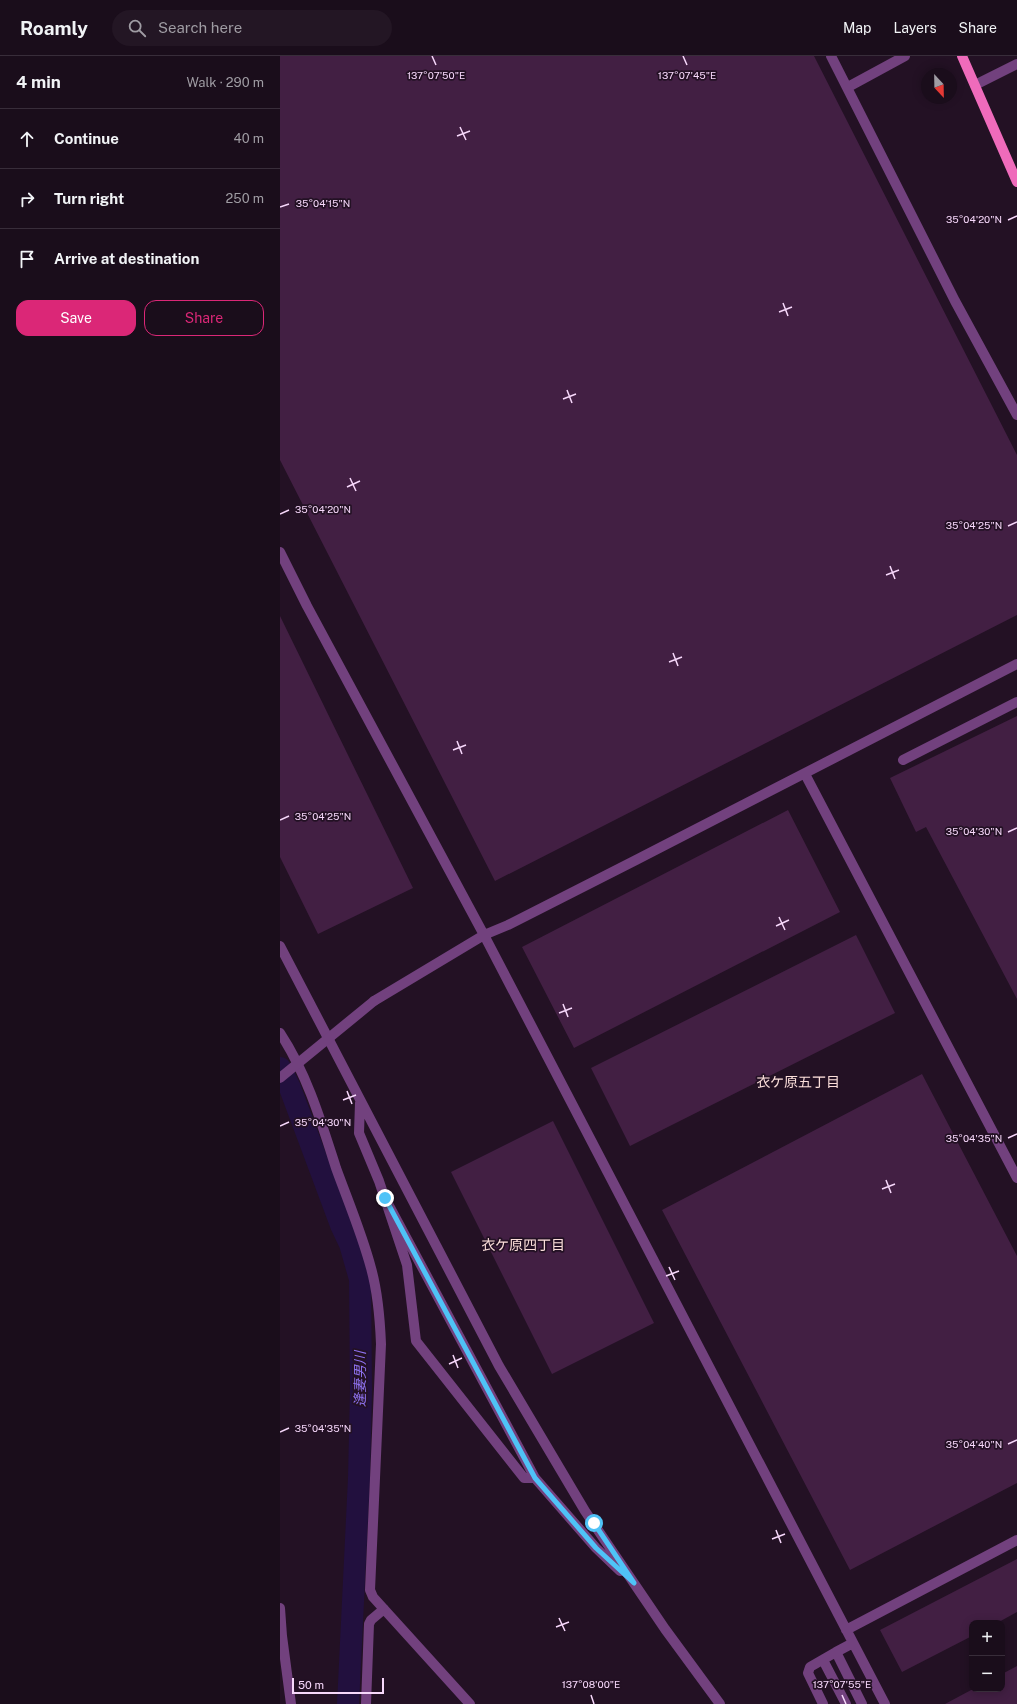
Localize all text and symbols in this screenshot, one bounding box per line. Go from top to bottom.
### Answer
search box [112,10,392,46]
text: Roamly [20,17,88,39]
icon: search [126,17,148,39]
text: Search here [158,19,242,36]
text: Map [843,20,871,36]
text: Layers [893,20,937,36]
text: Share [959,20,997,36]
north arrow [921,68,957,104]
text: 137°07'50"E [407,69,465,81]
text: 137°07'45"E [658,69,716,81]
text: 4 min [16,72,61,92]
text: Walk · 290 m [186,75,264,90]
icon: ahead [16,128,38,150]
text: Continue [54,130,119,147]
text: 40 m [233,131,264,146]
icon: right [16,188,38,210]
text: Turn right [54,190,124,207]
text: 250 m [226,191,264,206]
text: 35°04'15"N [296,197,350,209]
text: 35°04'20"N [946,213,1002,225]
icon: arrive [16,248,38,270]
text: Arrive at destination [54,250,199,267]
button: Save [16,300,136,336]
button: Share [144,300,264,336]
text: 35°04'20"N [295,503,351,515]
text: 35°04'25"N [946,519,1002,531]
text: 35°04'25"N [295,810,351,822]
text: 35°04'30"N [946,825,1002,837]
district label: 衣ケ原五丁目 [756,1074,840,1090]
text: 35°04'30"N [295,1116,351,1128]
text: 35°04'35"N [946,1132,1002,1144]
route end [376,1189,394,1207]
district label: 衣ケ原四丁目 [481,1237,565,1253]
water label: 逢妻男川 [352,1349,368,1407]
text: 35°04'35"N [295,1422,351,1434]
text: 35°04'40"N [946,1438,1002,1450]
route start [585,1514,603,1532]
map controls [969,1620,1005,1692]
button: + [969,1620,1005,1656]
button: − [969,1656,1005,1692]
scale bar [292,1676,384,1695]
text: 137°08'00"E [562,1678,620,1690]
text: 137°07'55"E [813,1678,871,1690]
text: 50 m [298,1679,324,1691]

